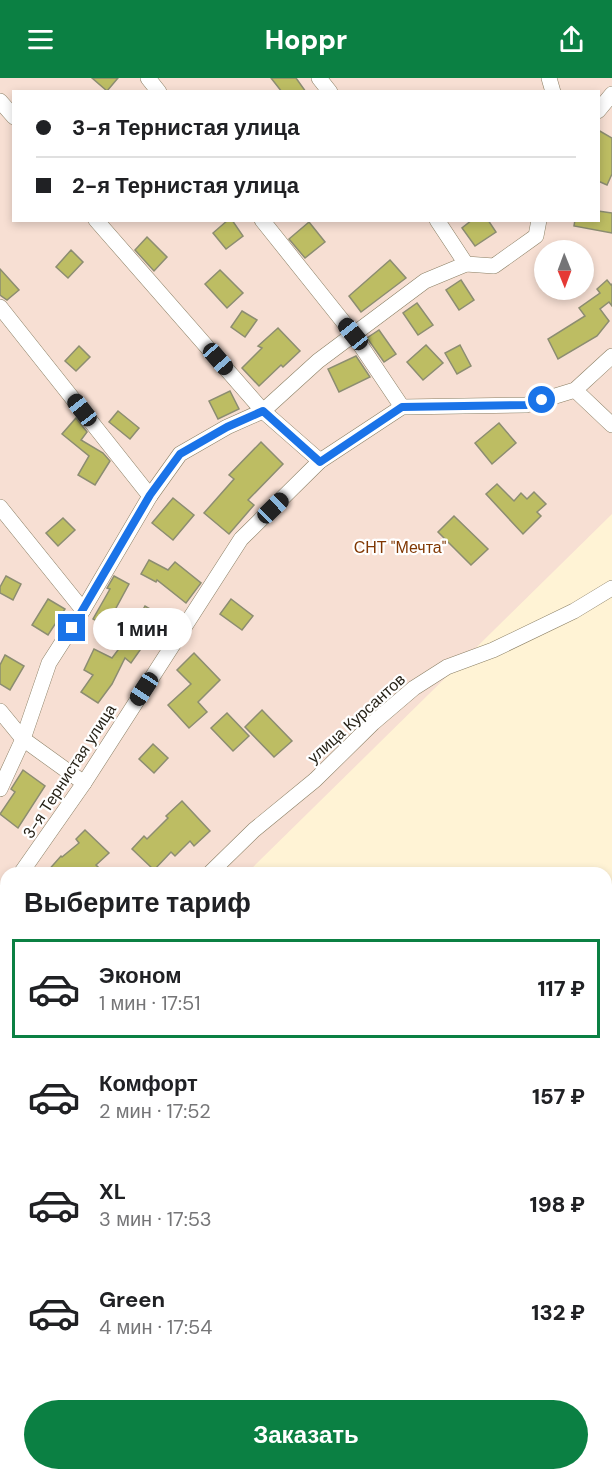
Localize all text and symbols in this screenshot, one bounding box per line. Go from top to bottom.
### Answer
text: Hoppr [265,22,347,57]
icon: menu [24,23,57,56]
icon: share [555,23,588,56]
text: 3-я Тернистая улица [72,113,300,142]
text: 2-я Тернистая улица [72,171,299,200]
north arrow [534,240,594,300]
map controls [534,240,594,300]
car [335,314,371,354]
car [199,340,237,378]
route start [528,386,555,413]
car [64,390,100,430]
car [254,489,292,527]
park label: СНТ "Мечта" [354,537,447,558]
callout: 1 мин [93,607,192,649]
route end [58,614,85,641]
text: 1 мин [117,616,168,642]
car [127,669,161,709]
street label: улица Курсантов [303,669,410,768]
street label: 3-я Тернистая улица [18,700,121,843]
text: Выберите тариф [24,885,251,920]
text: Эконом [99,961,182,990]
icon: car [27,962,81,1016]
text: 117 ₽ [537,974,585,1003]
text: 1 мин · 17:51 [99,990,201,1016]
text: Комфорт [99,1069,198,1098]
icon: car [27,1070,81,1124]
text: 157 ₽ [532,1082,585,1111]
text: 2 мин · 17:52 [99,1098,211,1124]
text: XL [99,1177,126,1206]
icon: car [27,1178,81,1232]
text: 198 ₽ [530,1190,585,1219]
text: 3 мин · 17:53 [99,1206,212,1232]
text: Green [99,1285,165,1314]
icon: car [27,1286,81,1340]
text: 132 ₽ [531,1298,585,1327]
text: 4 мин · 17:54 [99,1314,212,1340]
button: Заказать [24,1400,588,1469]

